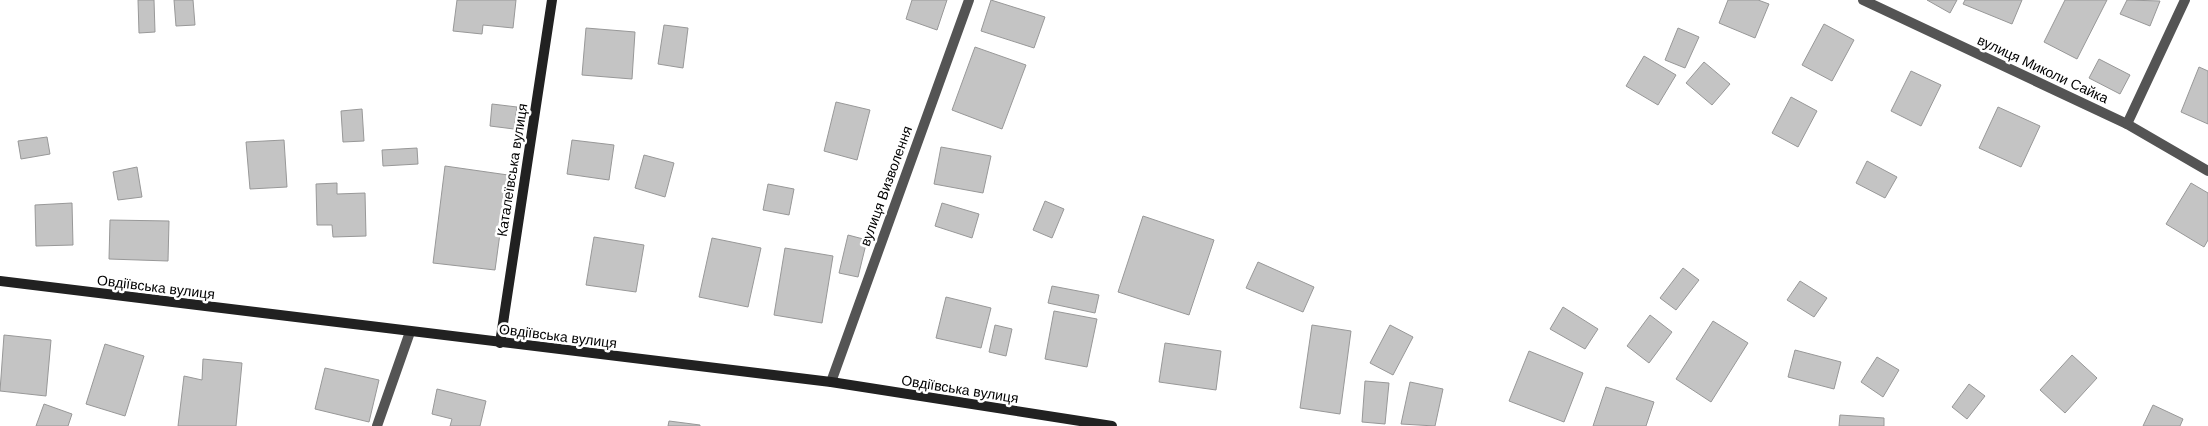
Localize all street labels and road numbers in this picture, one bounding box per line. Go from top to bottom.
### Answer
street label: вулиця Миколи Сайка [1975,32,2111,106]
street label: Каталеївська вулиця [494,102,530,238]
street label: вулиця Визволення [857,124,915,248]
street label: Овдіївська вулиця [96,272,216,302]
street label: Овдіївська вулиця [498,321,618,351]
street label: Овдіївська вулиця [900,372,1020,406]

